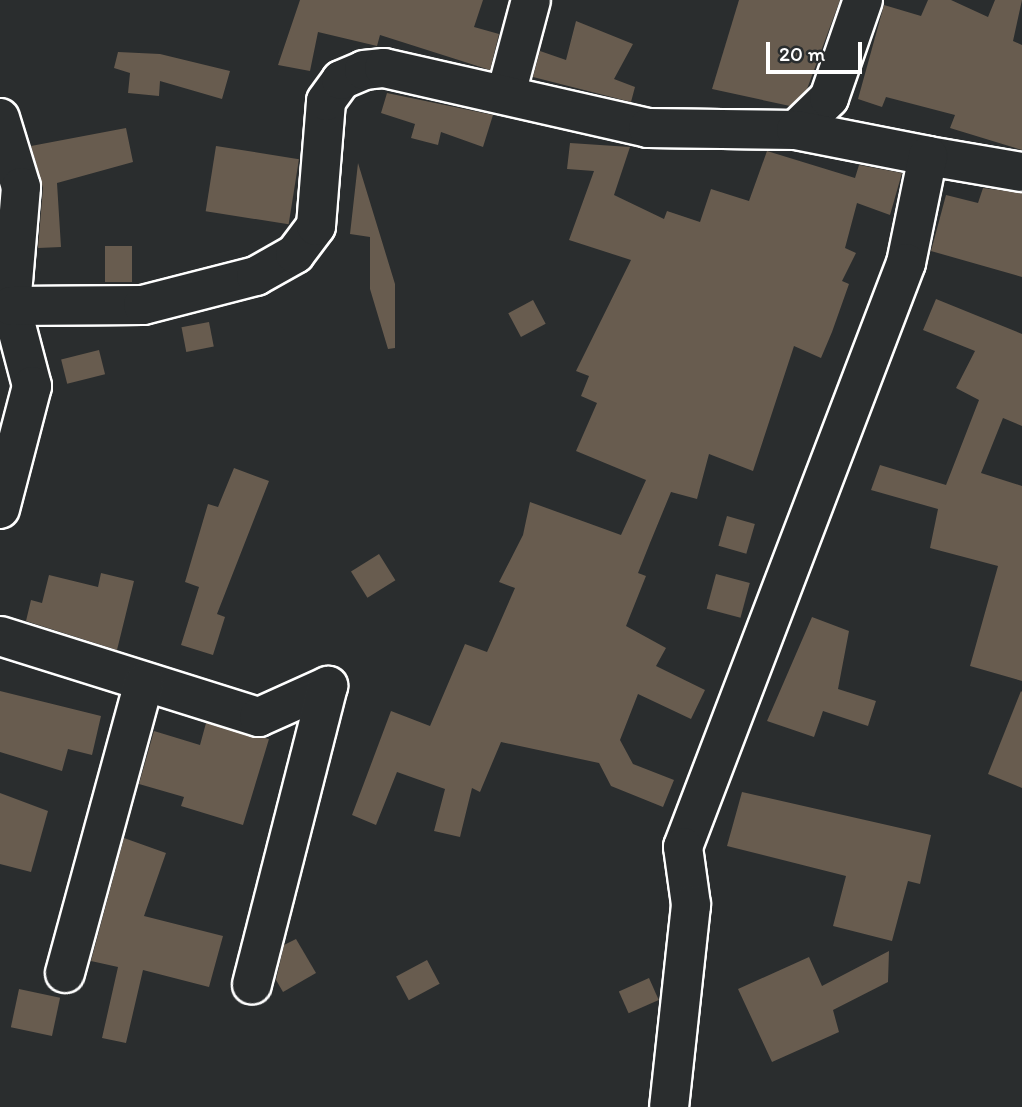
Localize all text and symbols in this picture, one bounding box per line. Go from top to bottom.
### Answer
scale bar [770,28,866,72]
text: 20 m [779,41,825,66]

